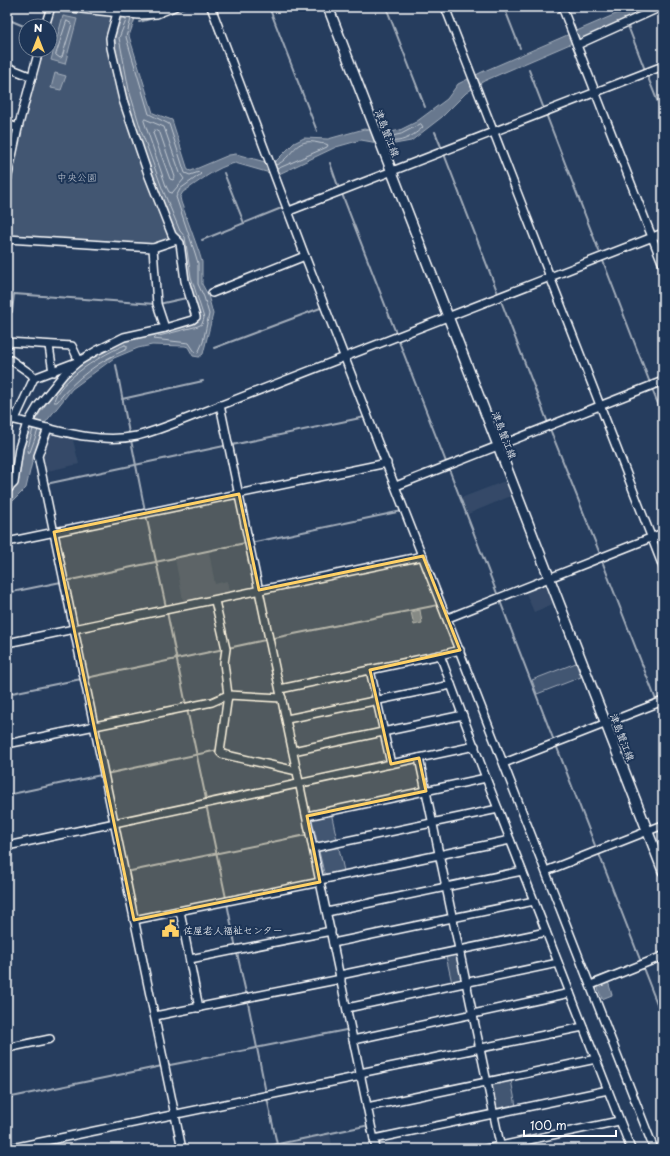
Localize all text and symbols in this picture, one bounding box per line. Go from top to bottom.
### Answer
north arrow [18,18,58,58]
text: N [34,19,43,36]
street label: 津島蟹江線 [372,107,404,159]
park label: 中央公園 [57,169,97,184]
street label: 津島蟹江線 [489,409,521,461]
street label: 津島蟹江線 [607,711,639,763]
public building icon: 佐屋老人福祉センター [160,919,180,939]
place label: 佐屋老人福祉センター [183,922,283,937]
scale bar [524,1112,616,1138]
text: 100 m [530,1116,567,1134]

